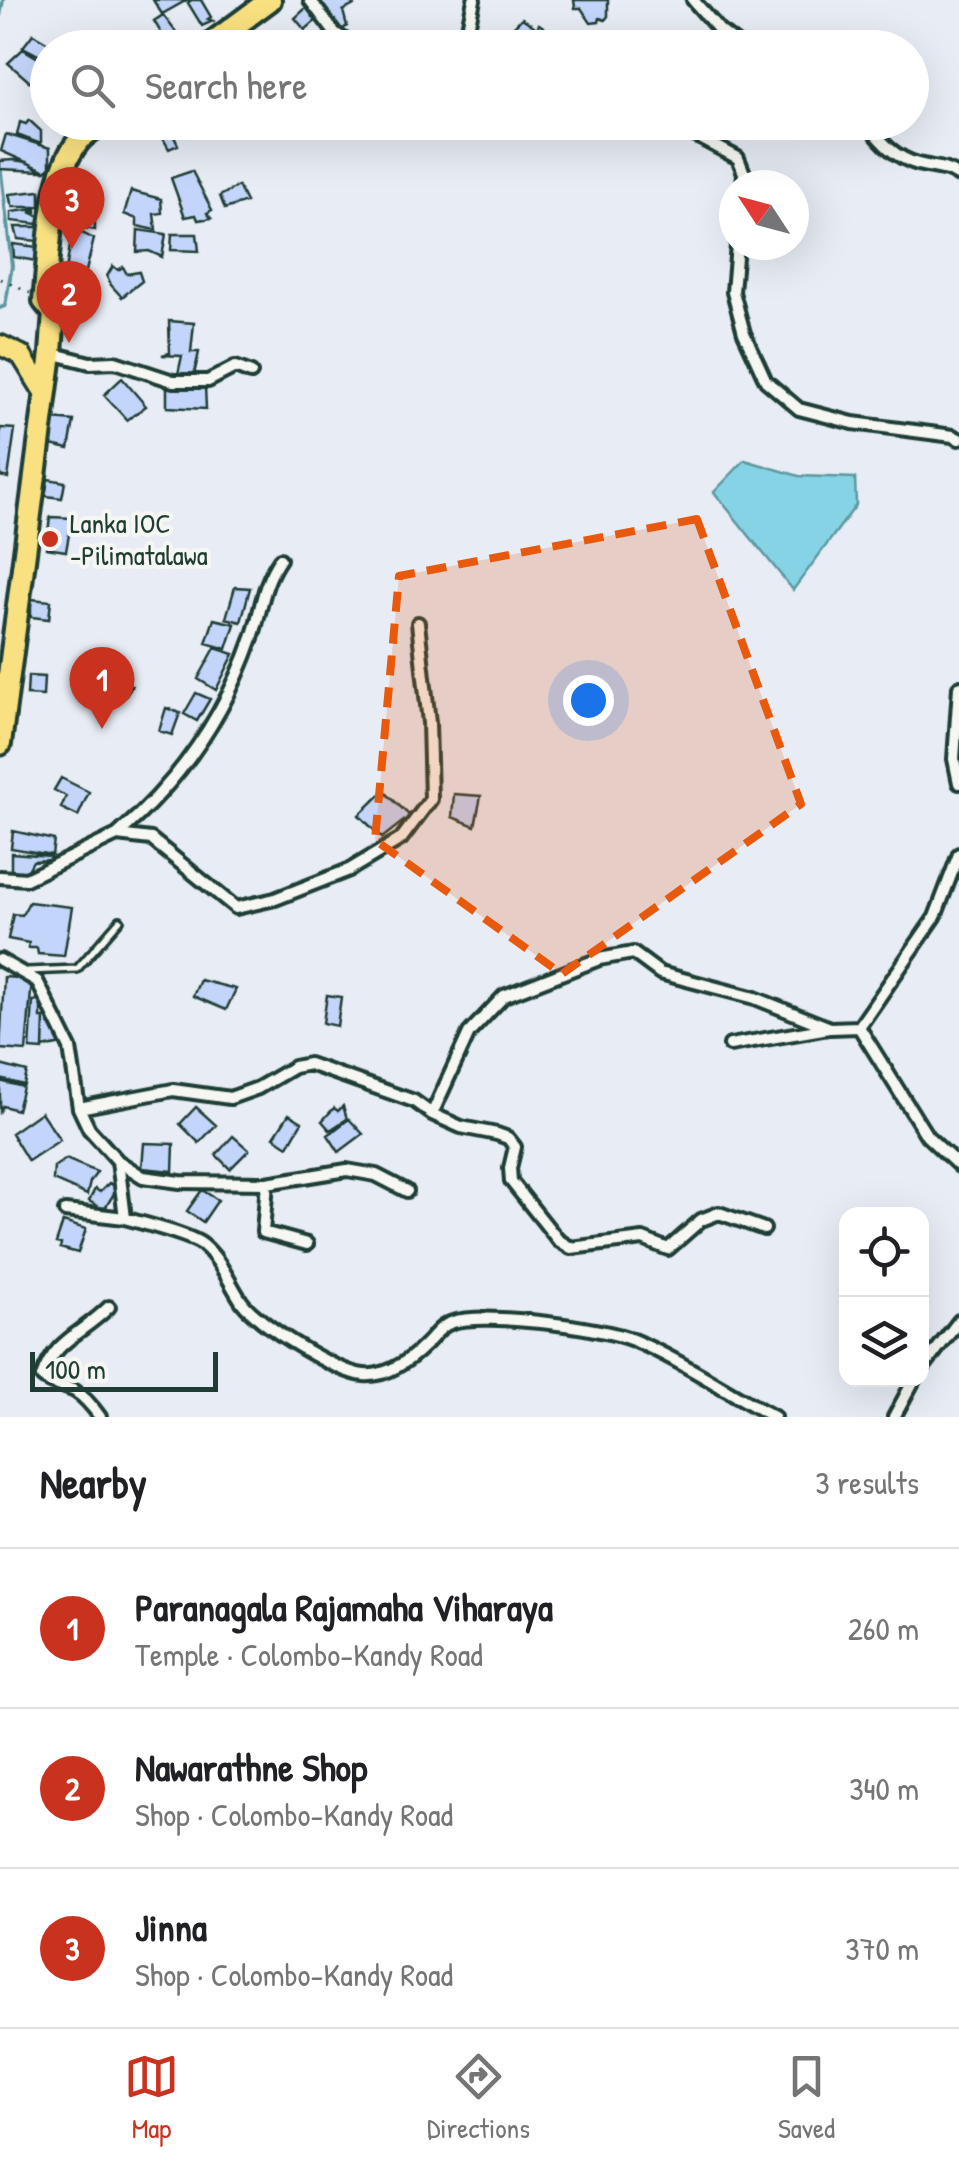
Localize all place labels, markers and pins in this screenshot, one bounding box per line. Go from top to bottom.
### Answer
pin: 3 [40,166,104,249]
pin: 2 [36,260,102,343]
place label: Lanka IOC -Pilimatalawa [70,504,208,574]
marker: Lanka IOC -Pilimatalawa [39,528,61,550]
pin: 1 [70,646,134,729]

